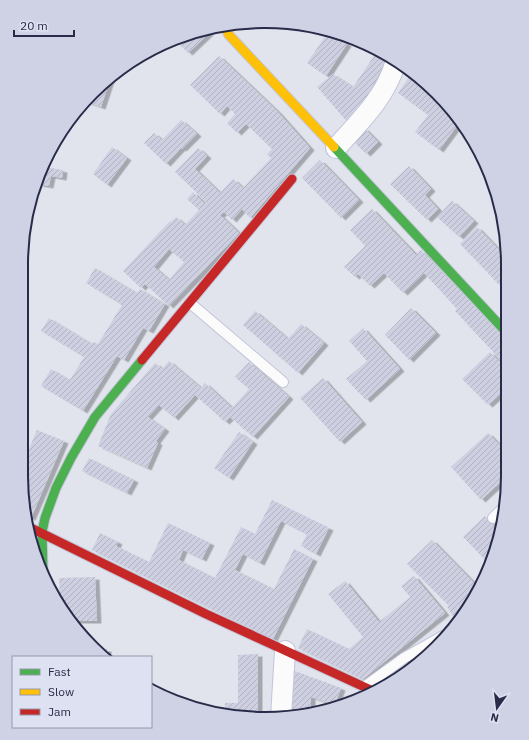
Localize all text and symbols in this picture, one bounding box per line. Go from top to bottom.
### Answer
scale bar [14,12,74,38]
text: 20 m [20,18,48,33]
legend [12,656,152,728]
text: Fast [48,664,71,679]
text: Slow [48,684,74,699]
north arrow [477,688,517,728]
text: Jam [48,704,71,719]
text: N [489,710,500,725]

